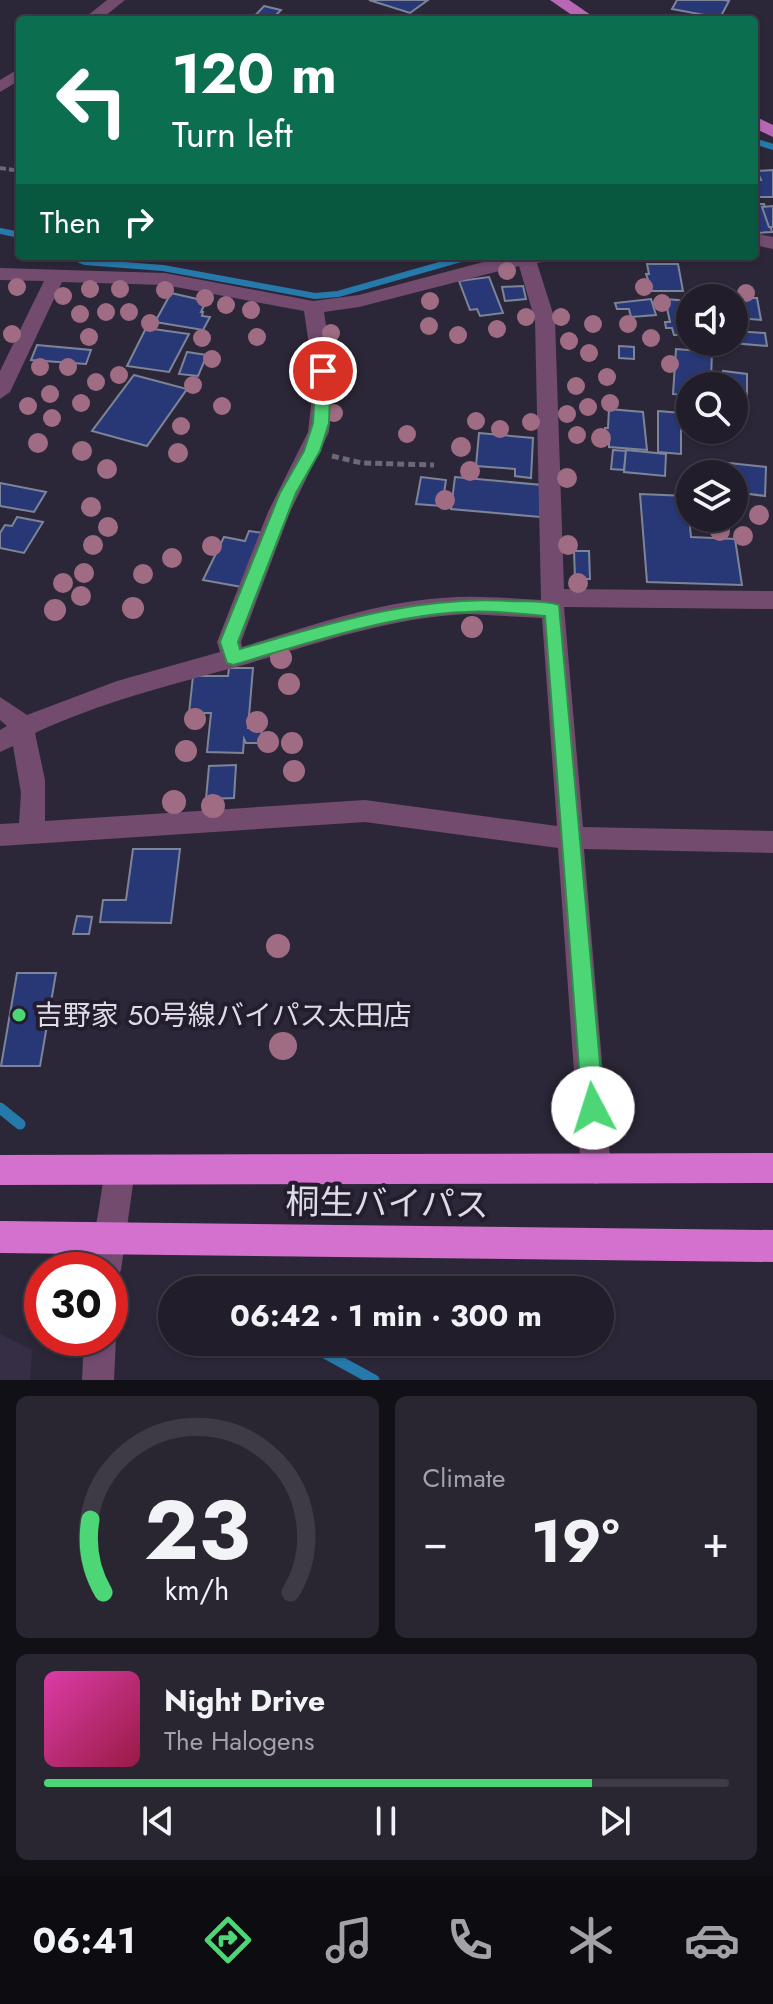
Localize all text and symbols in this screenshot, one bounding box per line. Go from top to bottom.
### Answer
text: 120 m [172,33,337,114]
icon: left [40,48,144,152]
text: Turn left [172,108,293,160]
icon: right [117,200,161,244]
text: Then [40,201,101,244]
map controls [676,284,748,532]
button: sound [676,284,748,356]
pin [289,337,357,405]
icon: arrive [301,349,345,393]
button: search [676,372,748,444]
button: layers [676,460,748,532]
place label: 吉野家 50号線バイパス太田店 [35,995,411,1036]
marker: 吉野家 50号線バイパス太田店 [10,1006,28,1024]
position arrow [551,1066,635,1150]
street label: 桐生バイパス [285,1177,489,1230]
speed limit sign: 30 [24,1252,128,1356]
text: 06:42 · 1 min · 300 m [230,1294,542,1337]
text: Climate [423,1459,505,1497]
text: 23 [144,1470,250,1590]
text: 19° [531,1498,619,1585]
text: − [423,1510,448,1574]
text: + [702,1510,729,1574]
text: km/h [165,1569,230,1611]
text: Night Drive [164,1679,325,1722]
text: The Halogens [164,1722,315,1760]
icon: previous [136,1799,180,1843]
icon: pause [364,1799,408,1843]
icon: next [593,1799,637,1843]
icon: directions [200,1912,256,1968]
icon: music [321,1912,377,1968]
icon: phone [442,1912,498,1968]
icon: climate [563,1912,619,1968]
icon: car [684,1912,740,1968]
text: 06:41 [33,1914,135,1966]

